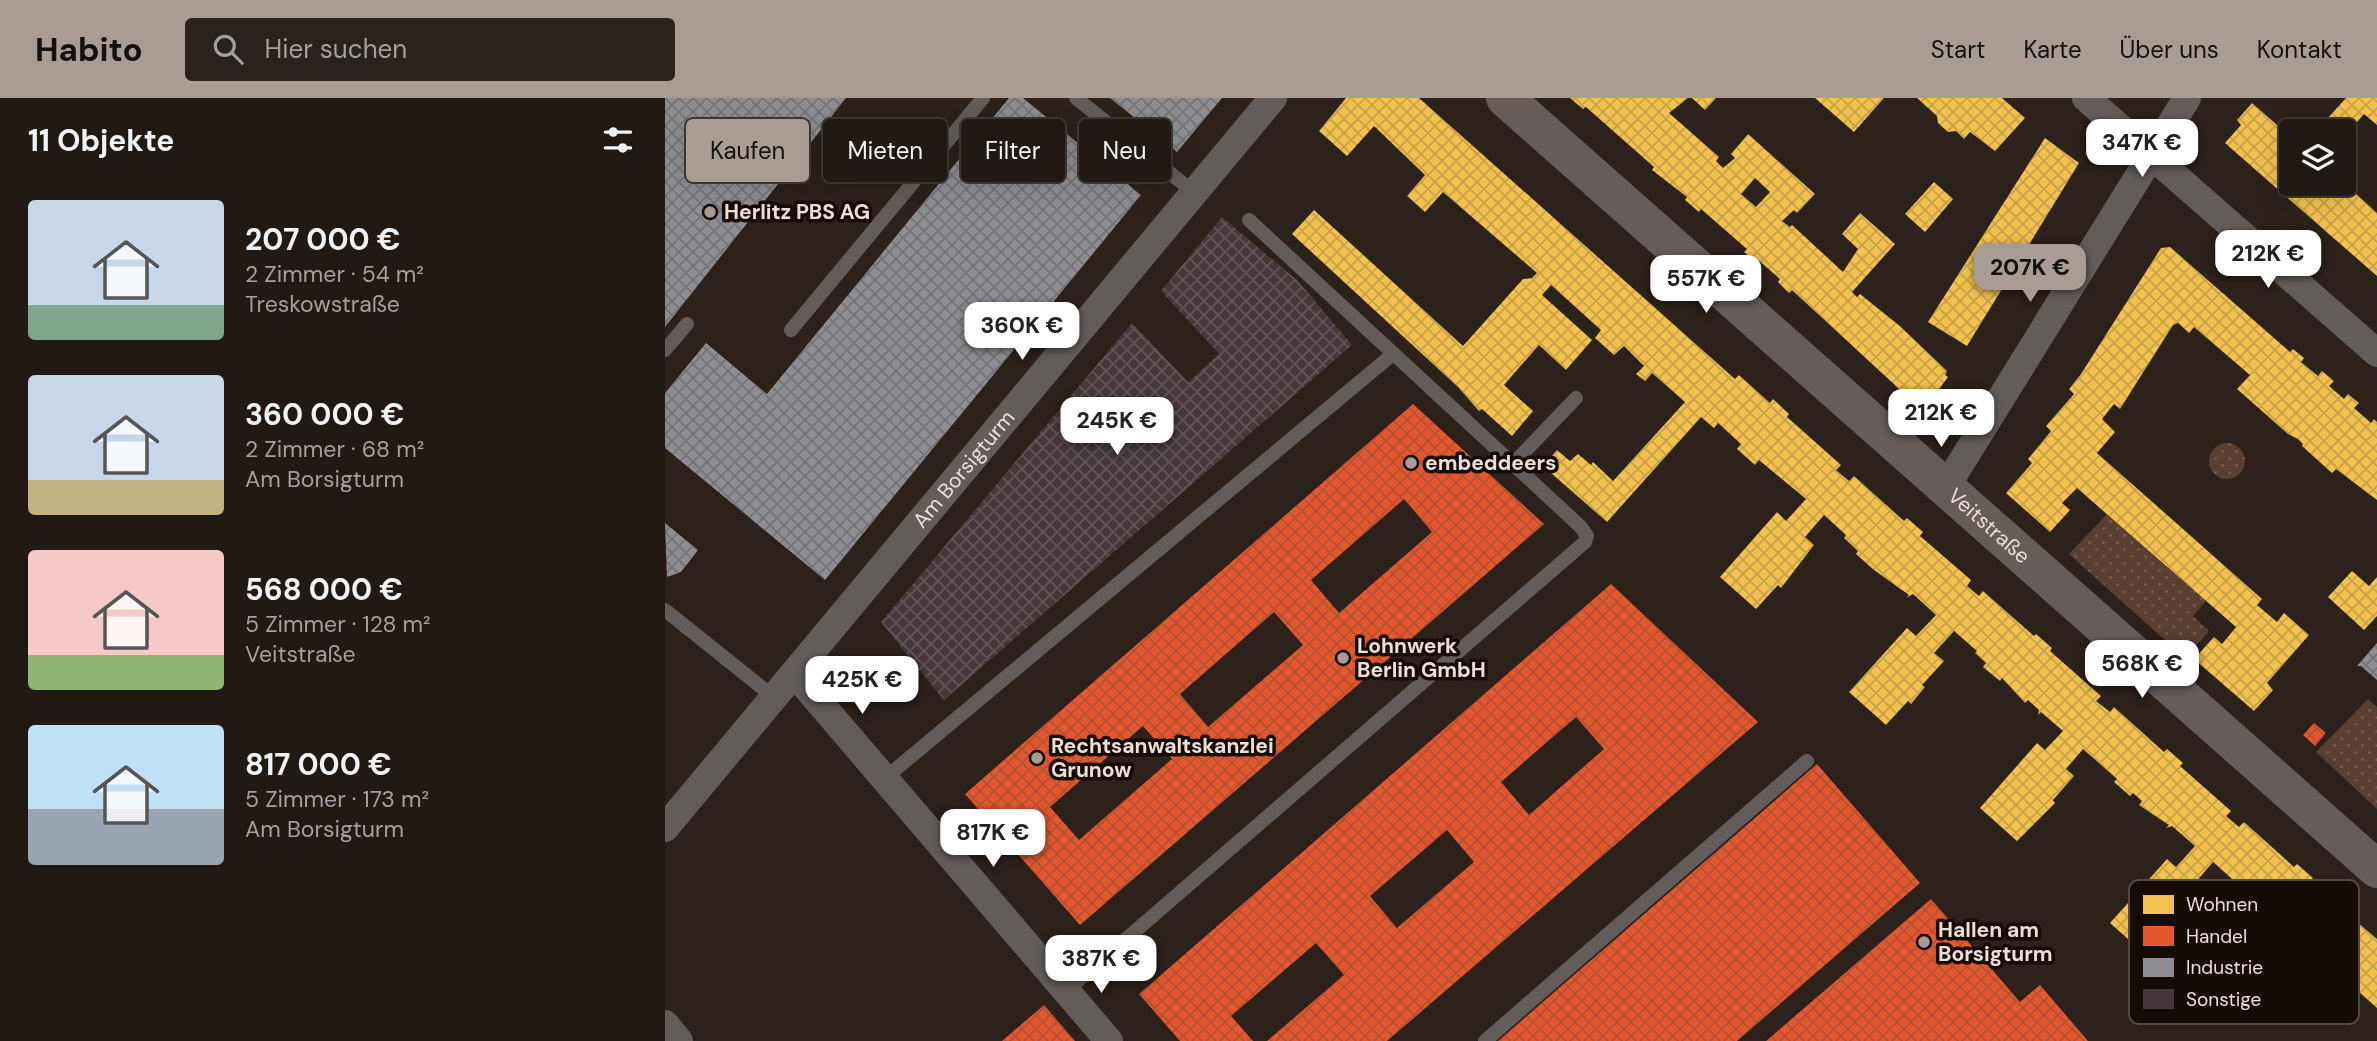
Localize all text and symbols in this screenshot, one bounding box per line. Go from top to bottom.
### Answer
search box [185,18,675,81]
text: Habito [35,28,143,71]
icon: search [209,30,247,68]
text: Hier suchen [265,32,407,66]
text: Start [1931,34,1985,65]
text: Karte [2023,34,2082,65]
text: Über uns [2120,34,2219,65]
text: Kontakt [2257,34,2342,65]
chip: Kaufen [686,119,809,182]
chip: Mieten [823,119,947,182]
chip: Filter [961,119,1065,182]
chip: Neu [1079,119,1171,182]
map controls [2279,119,2356,196]
button: layers [2279,119,2356,196]
pin: 347K € [2085,120,2199,179]
text: 11 Objekte [28,121,174,160]
icon: filters [599,121,637,159]
text: 347K € [2102,127,2182,157]
place label: Herlitz PBS AG [724,198,870,226]
marker: Herlitz PBS AG [702,204,718,220]
text: 207 000 € [245,220,400,259]
icon: home [84,228,168,312]
pin: 212K € [2211,230,2325,290]
text: 212K € [2231,238,2305,268]
pin: 207K € [1973,244,2087,304]
text: 207K € [1990,252,2070,282]
pin: 557K € [1649,256,1763,315]
text: 2 Zimmer · 54 m² [245,259,424,289]
text: 557K € [1666,263,1746,293]
text: Treskowstraße [245,289,400,319]
pin: 360K € [965,302,1079,362]
text: 360K € [980,310,1064,340]
pin: 212K € [1884,390,1998,449]
text: 360 000 € [245,395,404,434]
text: 212K € [1904,397,1978,427]
pin: 245K € [1060,398,1174,457]
icon: home [84,403,168,487]
street label: Am Borsigturm [907,404,1021,534]
text: 245K € [1077,405,1157,435]
text: 2 Zimmer · 68 m² [245,434,424,464]
place label: embeddeers [1425,449,1556,477]
marker: embeddeers [1403,455,1419,471]
text: Am Borsigturm [245,464,404,494]
street label: Veitstraße [1942,482,2036,570]
text: 568 000 € [245,570,403,609]
icon: home [84,578,168,662]
text: 5 Zimmer · 128 m² [245,609,431,639]
place label: Lohnwerk Berlin GmbH [1357,632,1486,684]
text: Veitstraße [245,639,356,669]
pin: 568K € [2085,640,2199,700]
text: 568K € [2101,648,2183,678]
marker: Lohnwerk Berlin GmbH [1335,650,1351,666]
pin: 425K € [805,656,919,716]
text: 425K € [821,664,903,694]
place label: Rechtsanwaltskanzlei Grunow [1051,732,1274,784]
text: 817 000 € [245,745,392,784]
marker: Rechtsanwaltskanzlei Grunow [1029,750,1045,766]
icon: home [84,753,168,837]
text: 5 Zimmer · 173 m² [245,784,429,814]
pin: 817K € [936,810,1050,869]
text: Am Borsigturm [245,814,404,844]
text: 817K € [956,817,1030,847]
legend [2129,880,2359,1024]
text: Wohnen [2186,892,2258,917]
place label: Hallen am Borsigturm [1938,916,2053,968]
text: Handel [2186,924,2247,949]
marker: Hallen am Borsigturm [1916,934,1932,950]
pin: 387K € [1044,936,1158,995]
text: 387K € [1061,943,1141,973]
text: Industrie [2186,955,2263,980]
text: Sonstige [2186,987,2261,1012]

